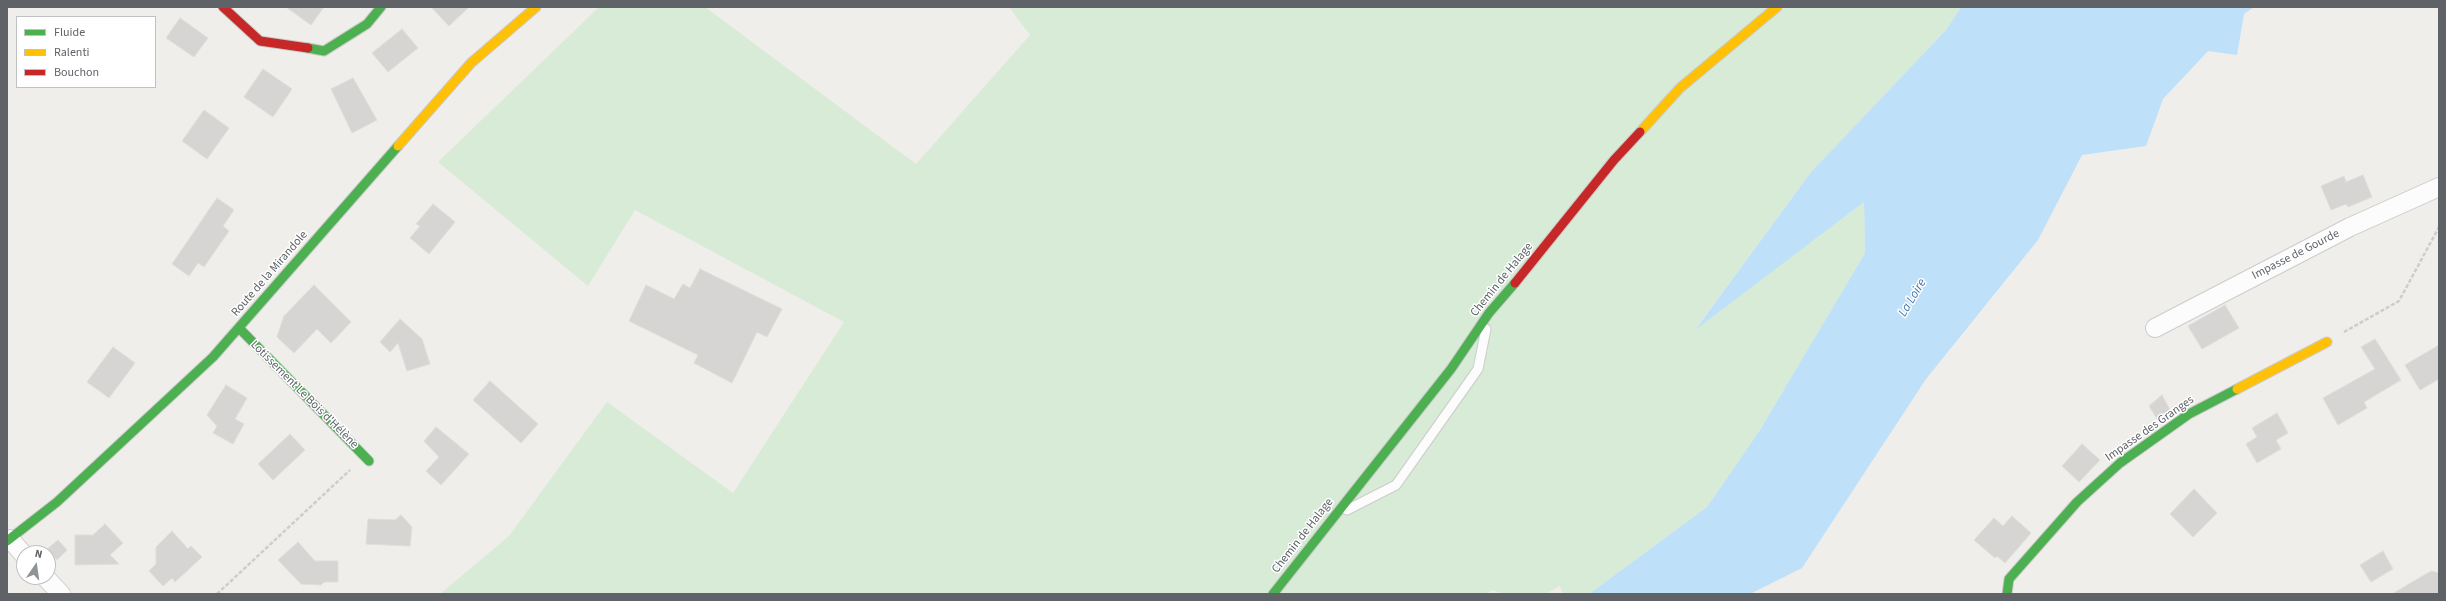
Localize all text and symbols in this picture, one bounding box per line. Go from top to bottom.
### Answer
legend [16,16,156,88]
text: Fluide [54,24,85,41]
text: Ralenti [54,44,89,61]
text: Bouchon [54,64,99,81]
street label: Impasse de Gourde [2250,227,2342,283]
street label: Route de la Mirandole [229,228,311,320]
street label: Chemin de Halage [1468,240,1536,320]
water label: La Loire [1896,276,1930,320]
street label: Lotissement Le Bois d'Hélène [247,338,361,452]
street label: Impasse des Granges [2103,393,2197,465]
street label: Chemin de Halage [1269,496,1337,576]
north arrow [16,545,56,585]
text: N [33,546,44,562]

